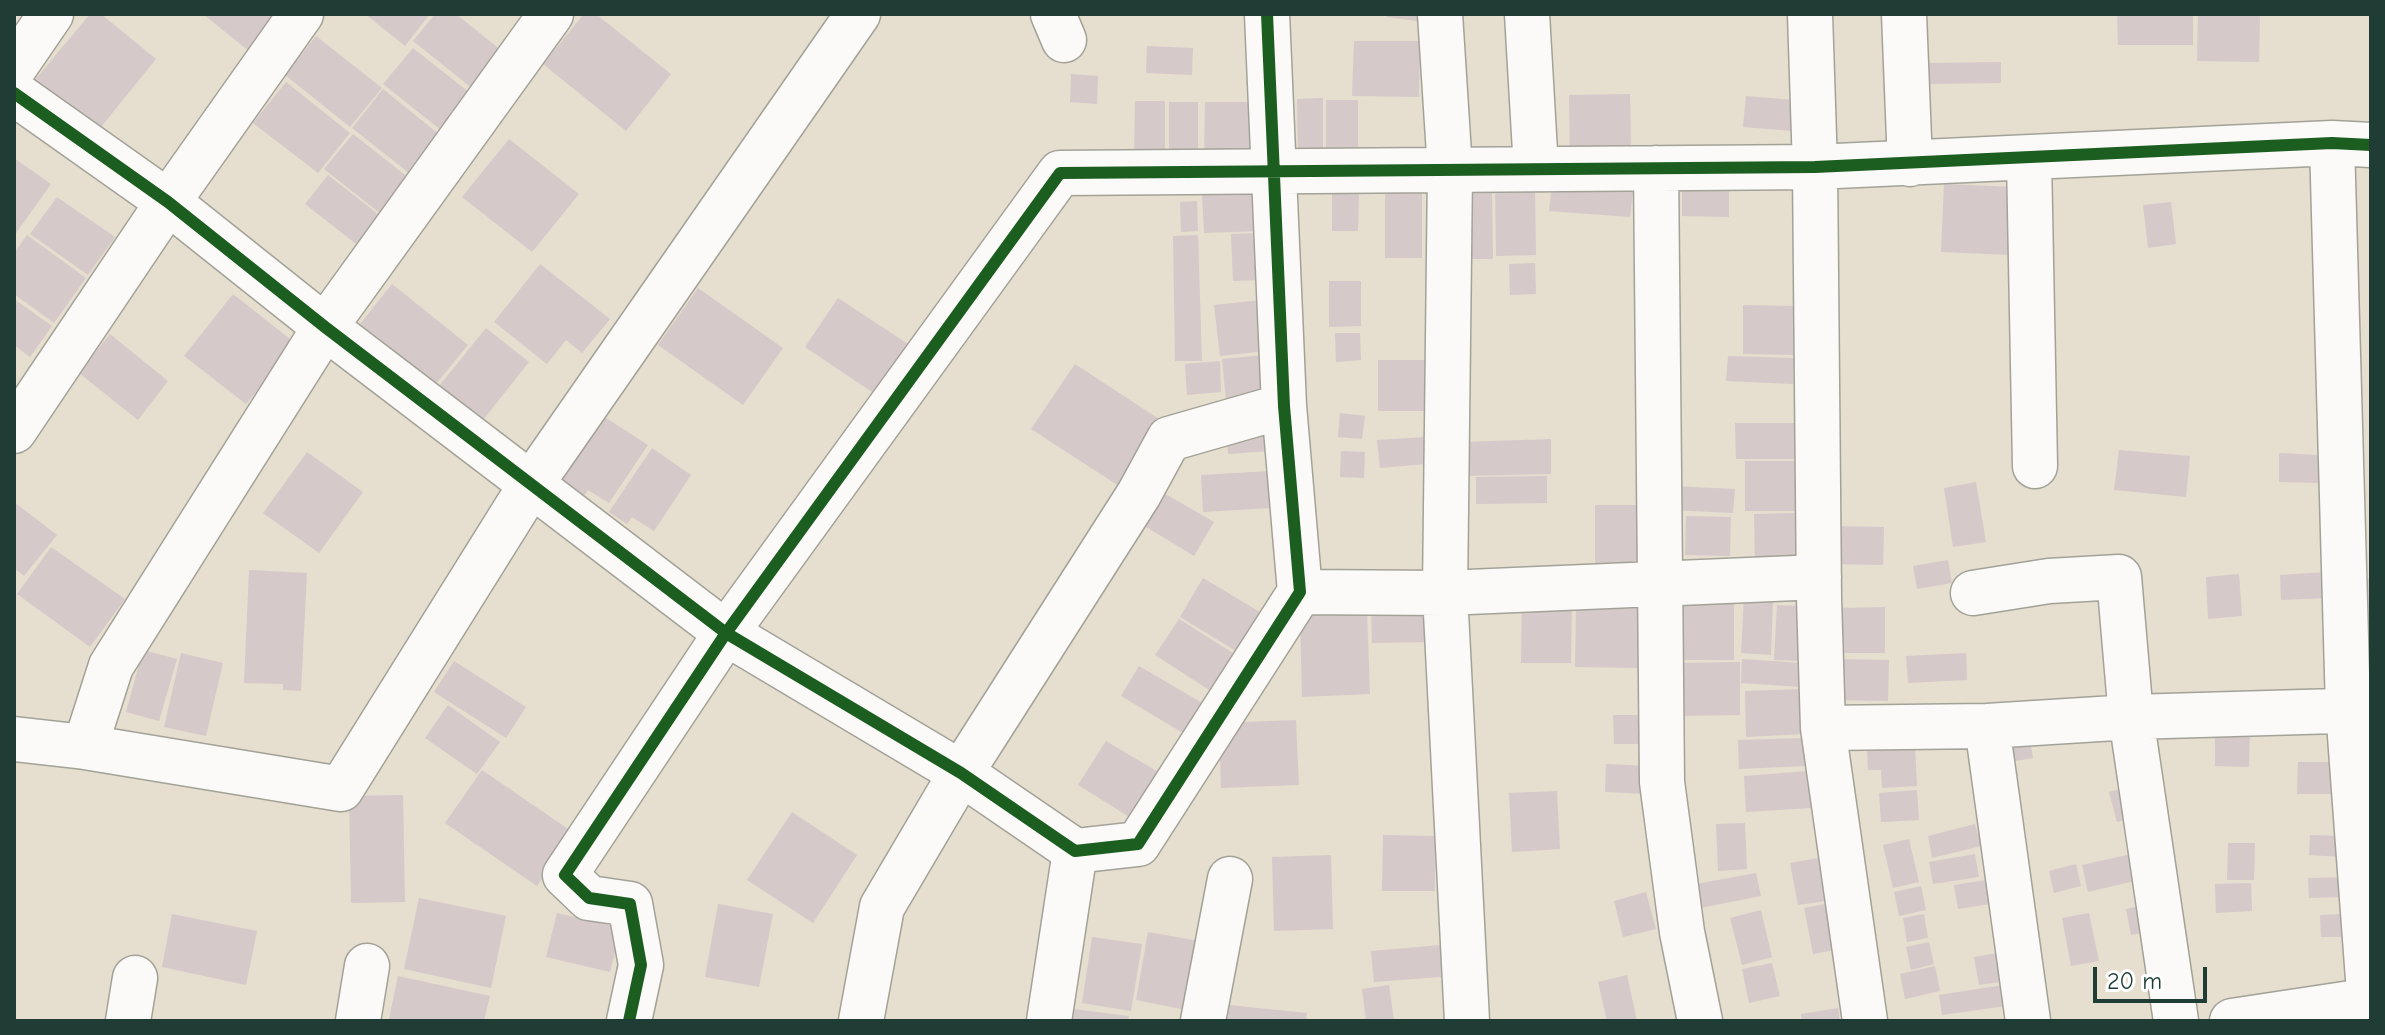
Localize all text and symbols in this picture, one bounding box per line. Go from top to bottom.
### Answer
scale bar [2097,951,2211,1001]
text: 20 m [2107,967,2162,995]

